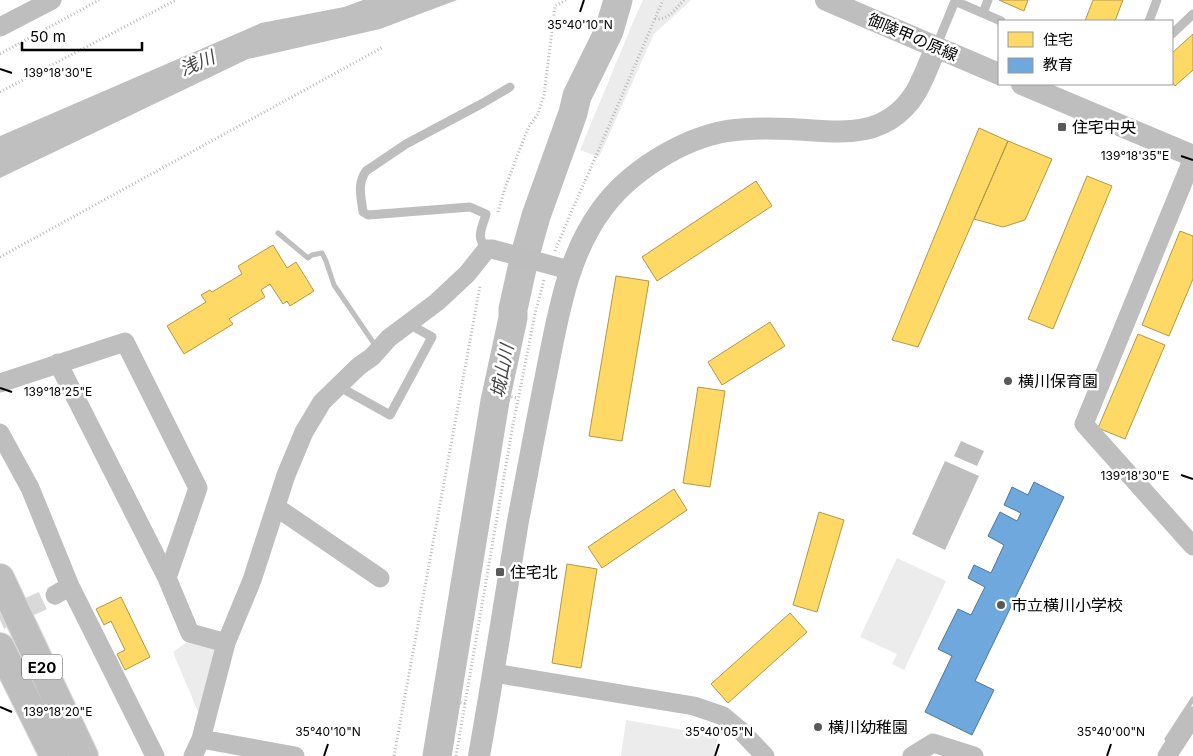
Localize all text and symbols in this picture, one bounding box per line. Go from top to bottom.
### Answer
street label: 御陵甲の原線 [865,9,961,65]
text: 35°40'10"N [547,17,613,32]
scale bar [22,20,142,52]
legend [998,20,1173,85]
text: 50 m [30,27,66,46]
text: 住宅 [1043,30,1073,49]
water label: 浅川 [176,46,220,80]
text: 教育 [1043,55,1073,74]
text: 139°18'30"E [24,65,92,80]
place label: 住宅中央 [1072,117,1136,137]
marker: 住宅中央 [1056,121,1068,133]
text: 139°18'35"E [1101,148,1169,163]
water label: 城山川 [487,341,518,400]
place label: 横川保育園 [1018,371,1098,391]
marker: 横川保育園 [1002,375,1014,387]
text: 139°18'25"E [24,384,92,399]
text: 139°18'30"E [1101,468,1169,483]
place label: 住宅北 [510,562,558,582]
marker: 住宅北 [494,566,506,578]
place label: 市立横川小学校 [1011,595,1123,615]
marker: 市立横川小学校 [995,599,1007,611]
road number: E20 [22,654,62,680]
text: 139°18'20"E [24,704,92,719]
place label: 横川幼稚園 [828,717,908,737]
marker: 横川幼稚園 [812,721,824,733]
text: 35°40'10"N [295,724,361,739]
text: 35°40'05"N [685,724,753,739]
text: 35°40'00"N [1077,724,1145,739]

